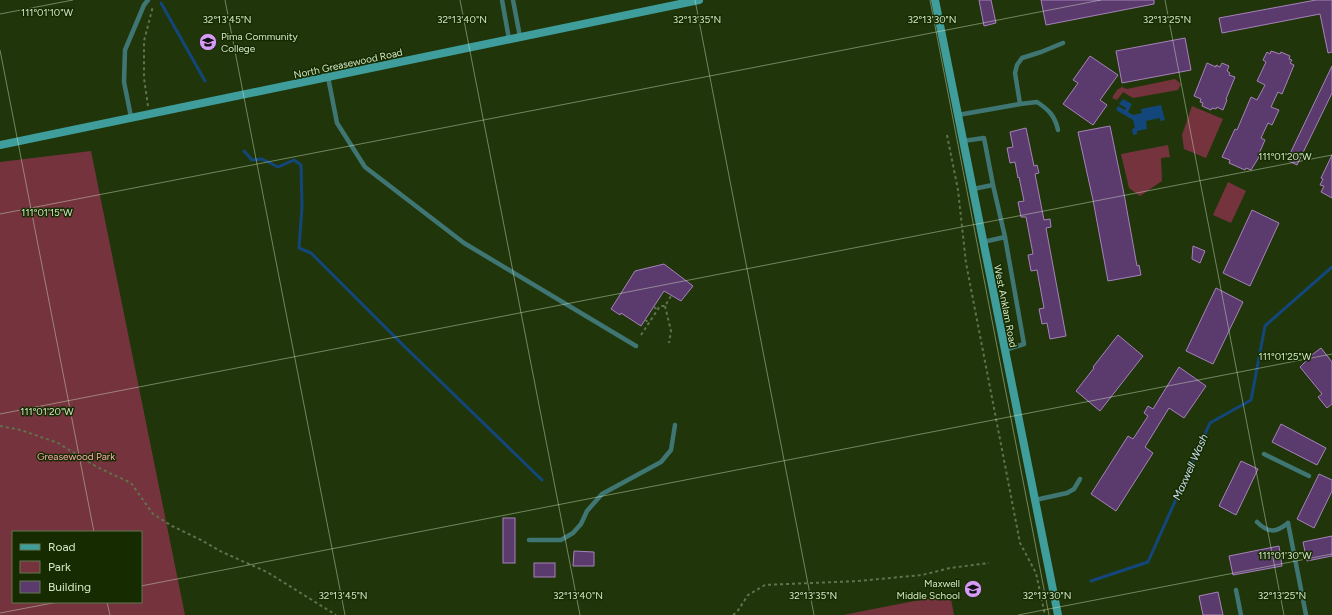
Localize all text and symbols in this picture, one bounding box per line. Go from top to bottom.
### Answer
text: 111°01'10"W [21,6,73,19]
text: 32°13'45"N [202,13,252,26]
text: 32°13'40"N [437,13,487,26]
text: 32°13'35"N [673,13,721,26]
text: 32°13'30"N [907,13,957,26]
text: 32°13'25"N [1143,13,1191,26]
place label: Pima Community College [221,30,298,55]
school or university icon: Pima Community College [198,32,218,52]
street label: North Greasewood Road [292,46,404,81]
text: 111°01'20"W [1258,150,1312,163]
text: 111°01'15"W [21,206,73,219]
street label: West Anklam Road [991,264,1020,349]
text: 111°01'25"W [1259,350,1312,363]
text: 111°01'20"W [20,405,74,418]
water label: Maxwell Wash [1170,432,1211,502]
park label: Greasewood Park [37,450,115,463]
legend [12,531,142,603]
text: Road [48,540,76,554]
text: 111°01'30"W [1258,549,1312,562]
text: Park [48,560,71,574]
place label: Maxwell Middle School [896,577,960,602]
school or university icon: Maxwell Middle School [963,579,983,599]
text: Building [48,580,91,594]
text: 32°13'45"N [318,589,368,602]
text: 32°13'40"N [553,589,603,602]
text: 32°13'35"N [789,589,837,602]
text: 32°13'30"N [1022,589,1072,602]
text: 32°13'25"N [1258,589,1306,602]

